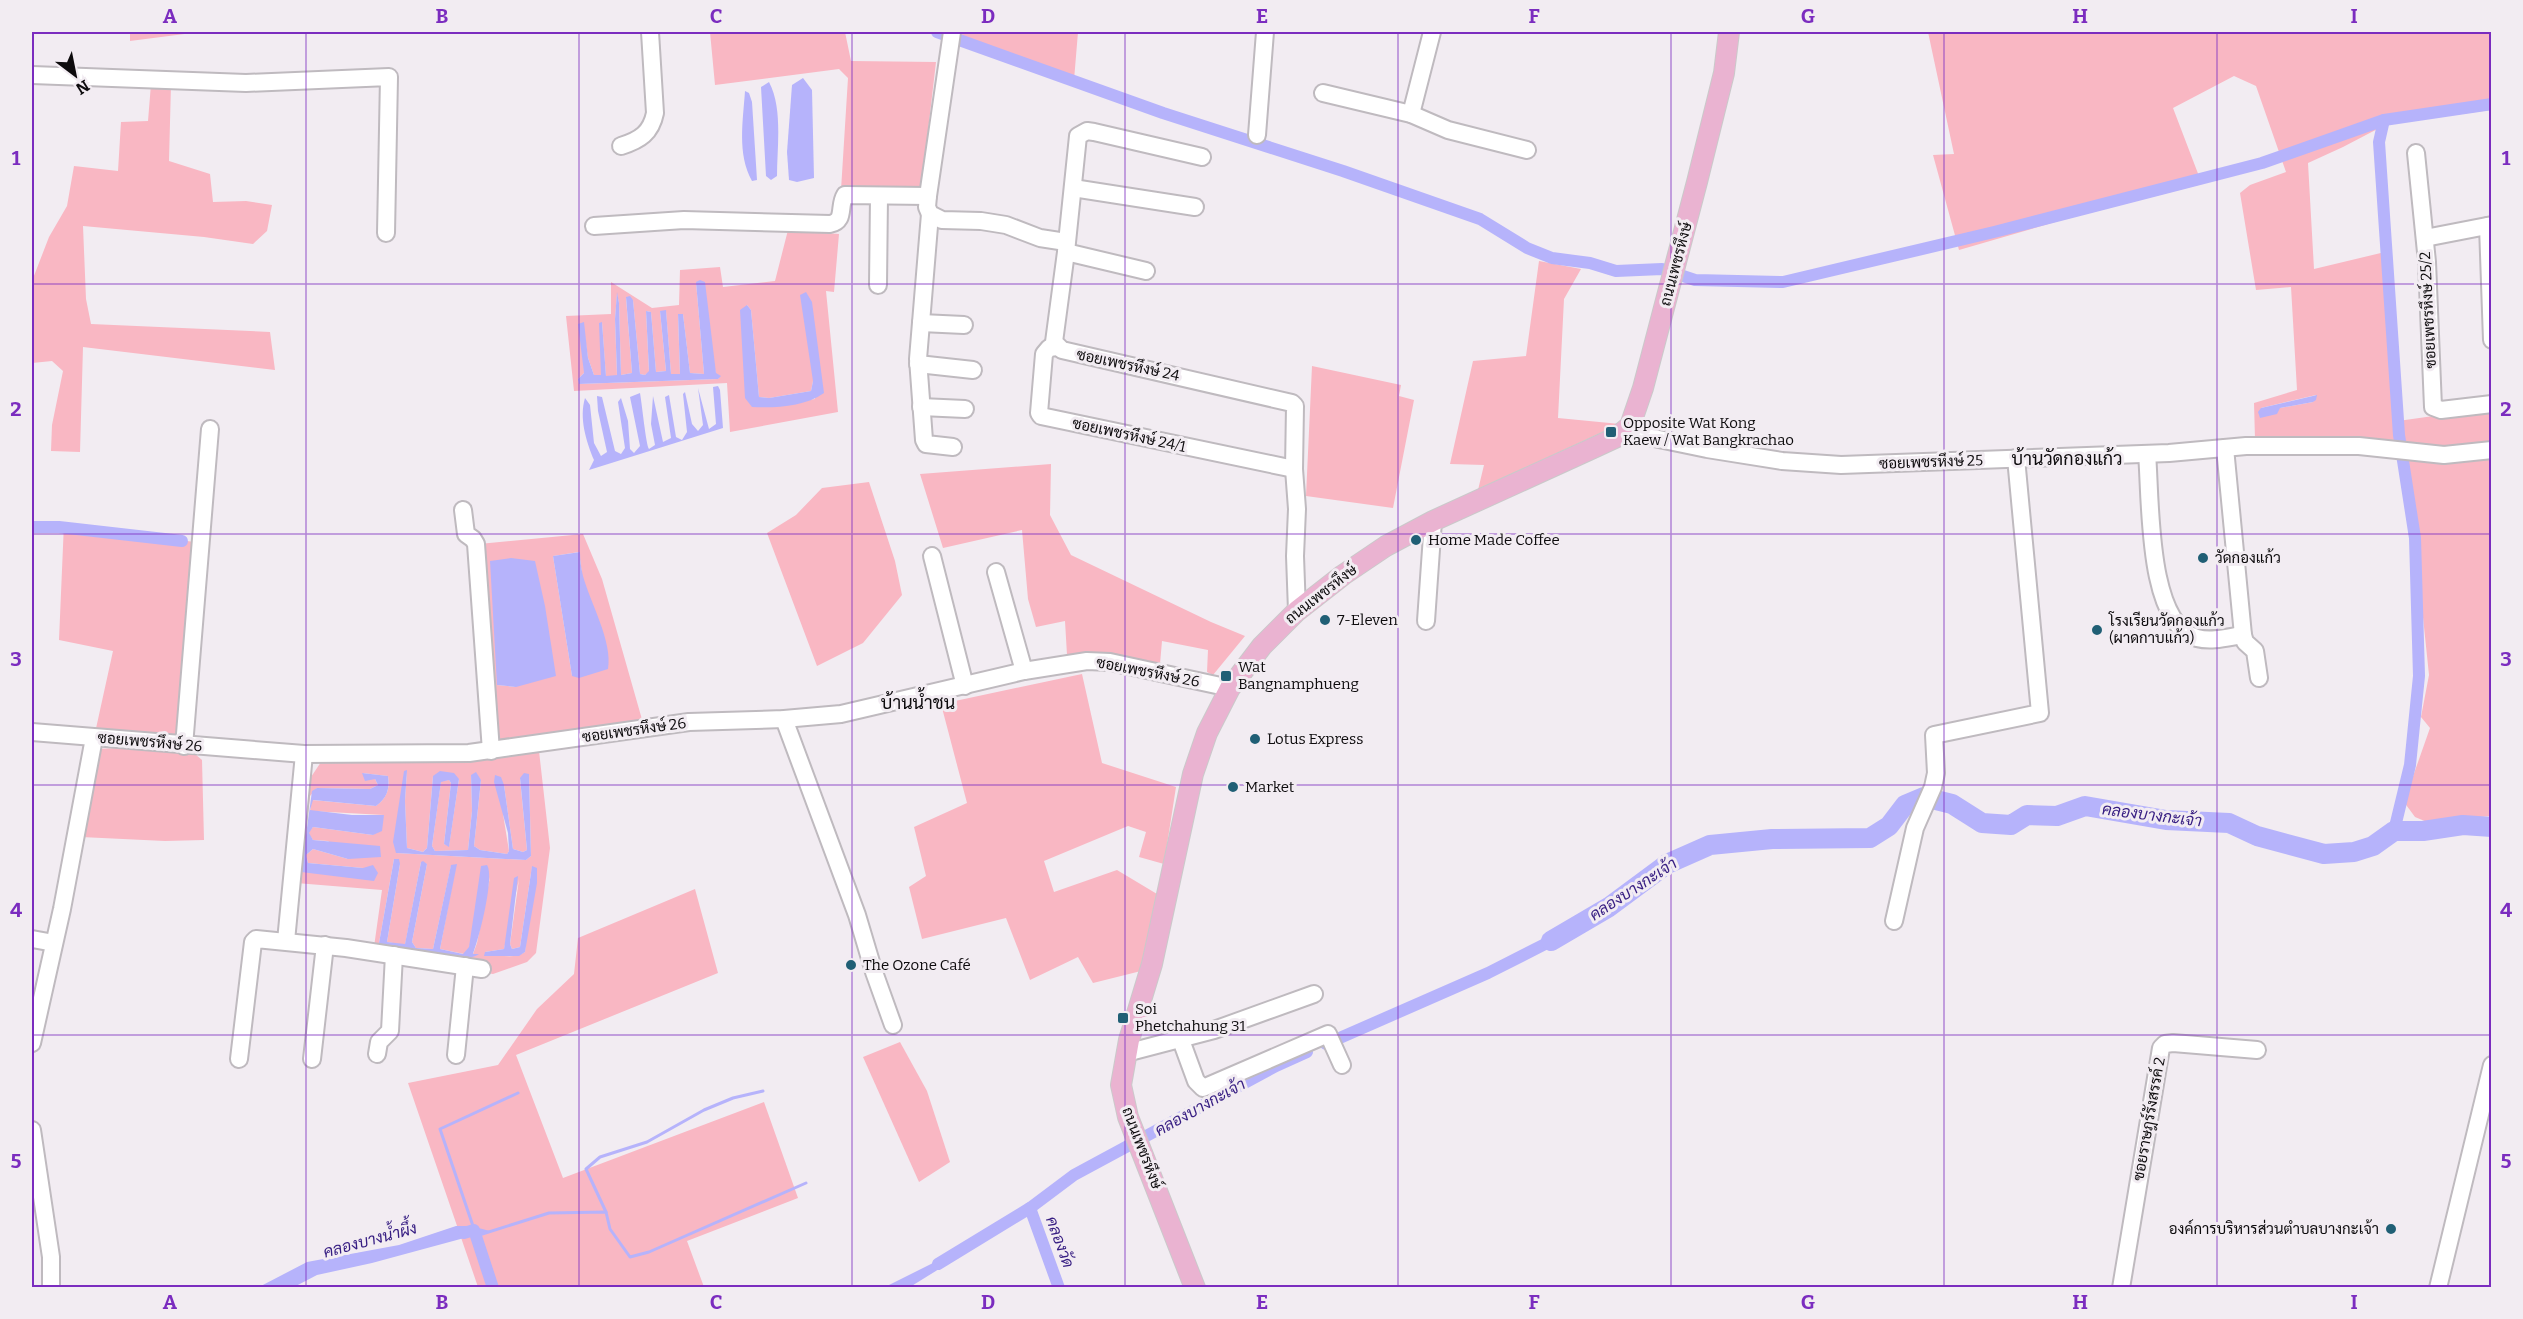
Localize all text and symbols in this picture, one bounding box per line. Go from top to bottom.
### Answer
text: A [163,4,178,28]
text: B [436,4,449,28]
text: C [710,4,722,28]
text: D [981,4,995,28]
text: E [1256,4,1268,28]
text: F [1528,4,1540,28]
text: G [1801,4,1815,28]
text: H [2072,4,2088,28]
text: I [2350,4,2358,28]
north arrow [45,45,105,105]
text: N [72,76,93,99]
text: 1 [12,146,21,170]
text: 1 [2502,146,2511,170]
street label: ถนนเพชรหึงษ์ [1655,219,1696,308]
street label: ซอยเพชรหึงษ์ 25/2 [2415,251,2440,369]
street label: ซอยเพชรหึงษ์ 24 [1075,344,1182,385]
text: 2 [10,397,22,421]
text: 2 [2500,397,2512,421]
street label: ซอยเพชรหึงษ์ 24/1 [1071,413,1188,456]
place label: Opposite Wat Kong Kaew / Wat Bangkrachao [1623,414,1794,449]
marker: Opposite Wat Kong Kaew / Wat Bangkrachao [1604,425,1618,439]
district label: บ้านวัดกองแก้ว [2012,447,2122,470]
street label: ซอยเพชรหึงษ์ 25 [1879,450,1983,473]
place label: Home Made Coffee [1428,531,1560,549]
marker: Home Made Coffee [1409,533,1423,547]
place label: วัดกองแก้ว [2215,548,2281,567]
marker: วัดกองแก้ว [2196,551,2210,565]
street label: ถนนเพชรหึงษ์ [1281,559,1361,628]
place label: 7-Eleven [1337,611,1398,629]
place label: โรงเรียนวัดกองแก้ว (ผาดกาบแก้ว) [2108,611,2225,647]
marker: 7-Eleven [1318,613,1332,627]
marker: โรงเรียนวัดกองแก้ว (ผาดกาบแก้ว) [2090,623,2104,637]
text: 3 [10,647,22,671]
text: 3 [2500,647,2512,671]
street label: ซอยเพชรหึงษ์ 26 [1095,652,1202,691]
place label: Wat Bangnamphueng [1238,658,1359,693]
marker: Wat Bangnamphueng [1219,669,1233,683]
district label: บ้านน้ำชน [881,687,955,714]
street label: ซอยเพชรหึงษ์ 26 [581,713,687,746]
street label: ซอยเพชรหึงษ์ 26 [97,727,203,756]
place label: Lotus Express [1267,730,1363,748]
marker: Lotus Express [1248,732,1262,746]
place label: Market [1245,778,1295,796]
marker: Market [1226,780,1240,794]
water label: คลองบางกะเจ้า [2101,797,2203,831]
water label: คลองบางกะเจ้า [1585,852,1680,924]
text: 4 [10,898,22,922]
text: 4 [2500,898,2512,922]
place label: The Ozone Café [863,956,971,974]
marker: The Ozone Café [844,958,858,972]
place label: Soi Phetchahung 31 [1135,1000,1246,1035]
marker: Soi Phetchahung 31 [1116,1011,1130,1025]
street label: ซอยราษฎร์รังสรรค์ 2 [2128,1056,2170,1182]
water label: คลองบางกะเจ้า [1151,1073,1249,1140]
street label: ถนนเพชรหึงษ์ [1118,1104,1167,1192]
text: 5 [11,1149,22,1173]
text: 5 [2501,1149,2512,1173]
water label: คลองวัด [1042,1213,1079,1270]
water label: คลองบางน้ำผึ้ง [320,1214,419,1262]
place label: องค์การบริหารส่วนตำบลบางกะเจ้า [2169,1219,2379,1238]
marker: องค์การบริหารส่วนตำบลบางกะเจ้า [2384,1222,2398,1236]
text: A [163,1290,178,1314]
text: B [436,1290,449,1314]
text: C [710,1290,722,1314]
text: D [981,1290,995,1314]
text: E [1256,1290,1268,1314]
text: F [1528,1290,1540,1314]
text: G [1801,1290,1815,1314]
text: H [2072,1290,2088,1314]
text: I [2350,1290,2358,1314]

